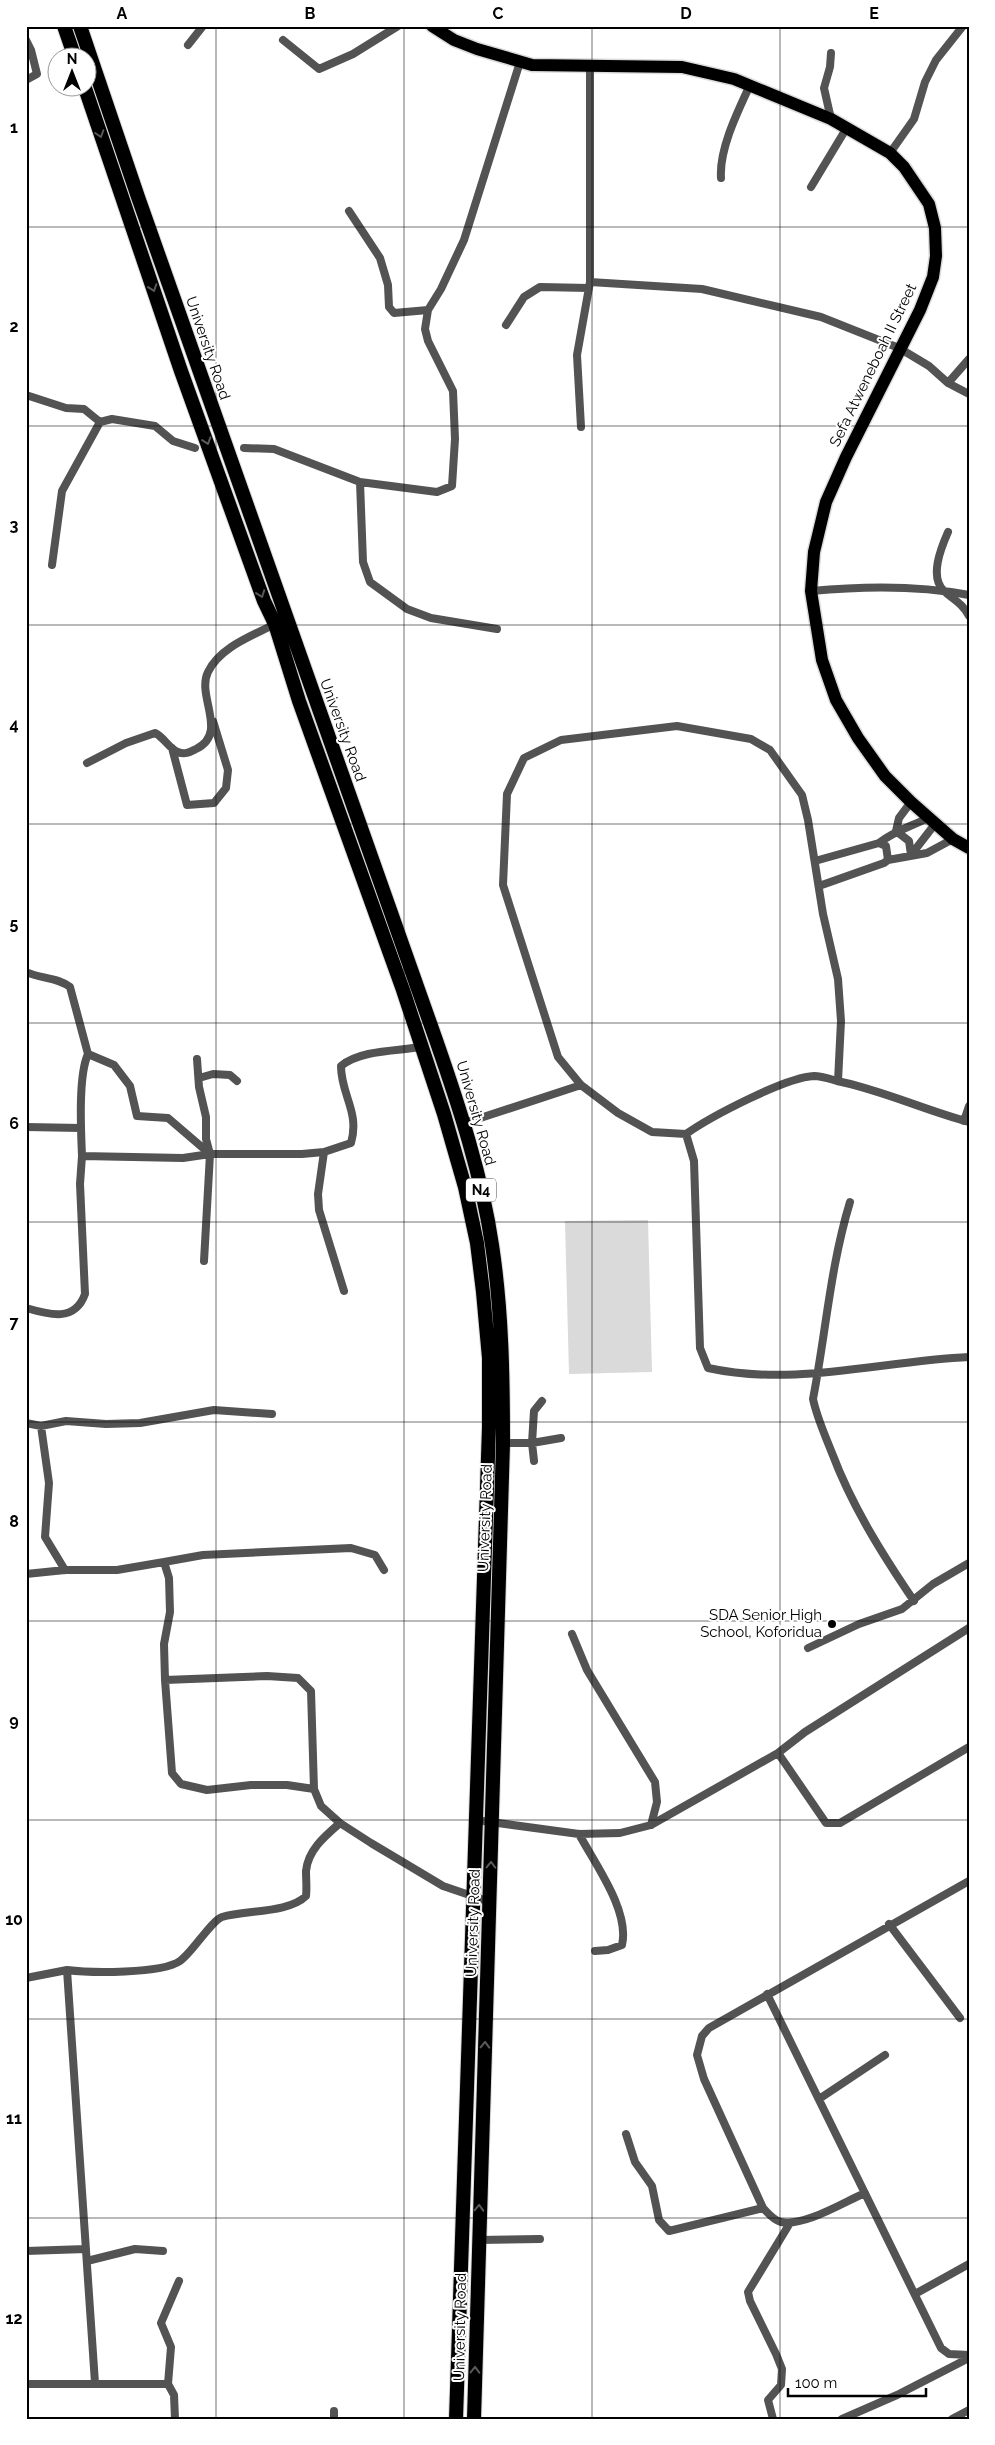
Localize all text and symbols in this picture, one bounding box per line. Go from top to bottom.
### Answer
text: A [117,4,128,23]
text: B [305,4,316,23]
text: C [493,4,504,23]
text: D [680,4,692,23]
text: E [869,4,879,23]
north arrow [48,48,98,98]
text: N [67,51,77,67]
text: 1 [10,118,18,137]
one-way arrow [94,129,104,138]
street label: Sefa Atweneboah II Street [826,281,920,449]
one-way arrow [147,283,157,291]
street label: University Road [182,294,234,402]
text: 2 [9,317,19,336]
one-way arrow [201,436,211,445]
text: 3 [10,516,19,535]
one-way arrow [255,589,265,598]
street label: University Road [316,676,370,784]
text: 4 [9,715,19,734]
text: 5 [10,914,19,933]
street label: University Road [452,1059,500,1167]
text: 6 [9,1114,19,1133]
road number: N4 [466,1178,496,1202]
text: 7 [10,1313,19,1332]
street label: University Road [474,1464,496,1572]
text: 8 [9,1512,19,1531]
place label: SDA Senior High School, Koforidua [700,1606,822,1641]
marker: SDA Senior High School, Koforidua [826,1618,838,1630]
text: 9 [9,1711,19,1730]
one-way arrow [486,1861,496,1869]
street label: University Road [462,1869,484,1977]
text: 10 [5,1910,23,1929]
one-way arrow [480,2041,490,2048]
text: 11 [6,2109,22,2128]
one-way arrow [473,2203,484,2211]
street label: University Road [450,2273,470,2381]
text: 12 [6,2309,22,2328]
scale bar [788,2365,925,2397]
one-way arrow [470,2366,480,2374]
text: 100 m [795,2374,837,2392]

